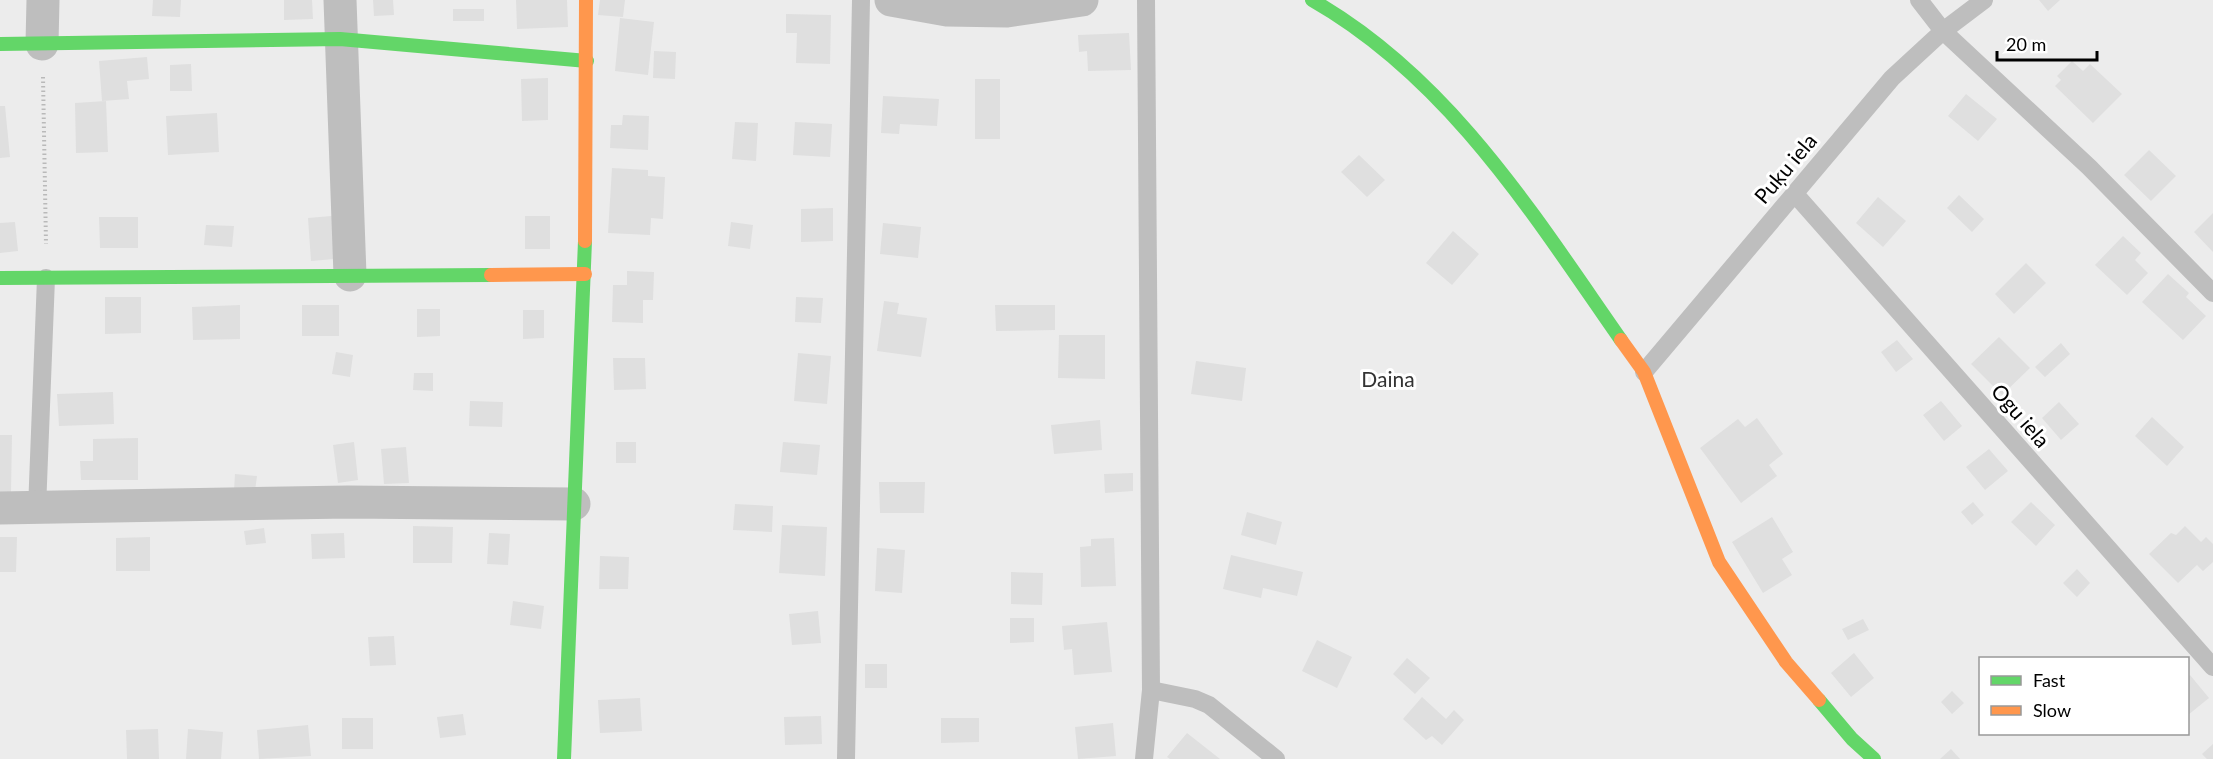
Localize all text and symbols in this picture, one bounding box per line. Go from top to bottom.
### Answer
scale bar [1997,24,2098,62]
text: 20 m [2006,33,2046,55]
street label: Puķu iela [1748,128,1821,208]
park label: Daina [1361,366,1415,391]
street label: Ogu iela [1987,378,2056,452]
legend [1979,657,2189,735]
text: Fast [2033,669,2066,691]
text: Slow [2033,699,2071,721]

